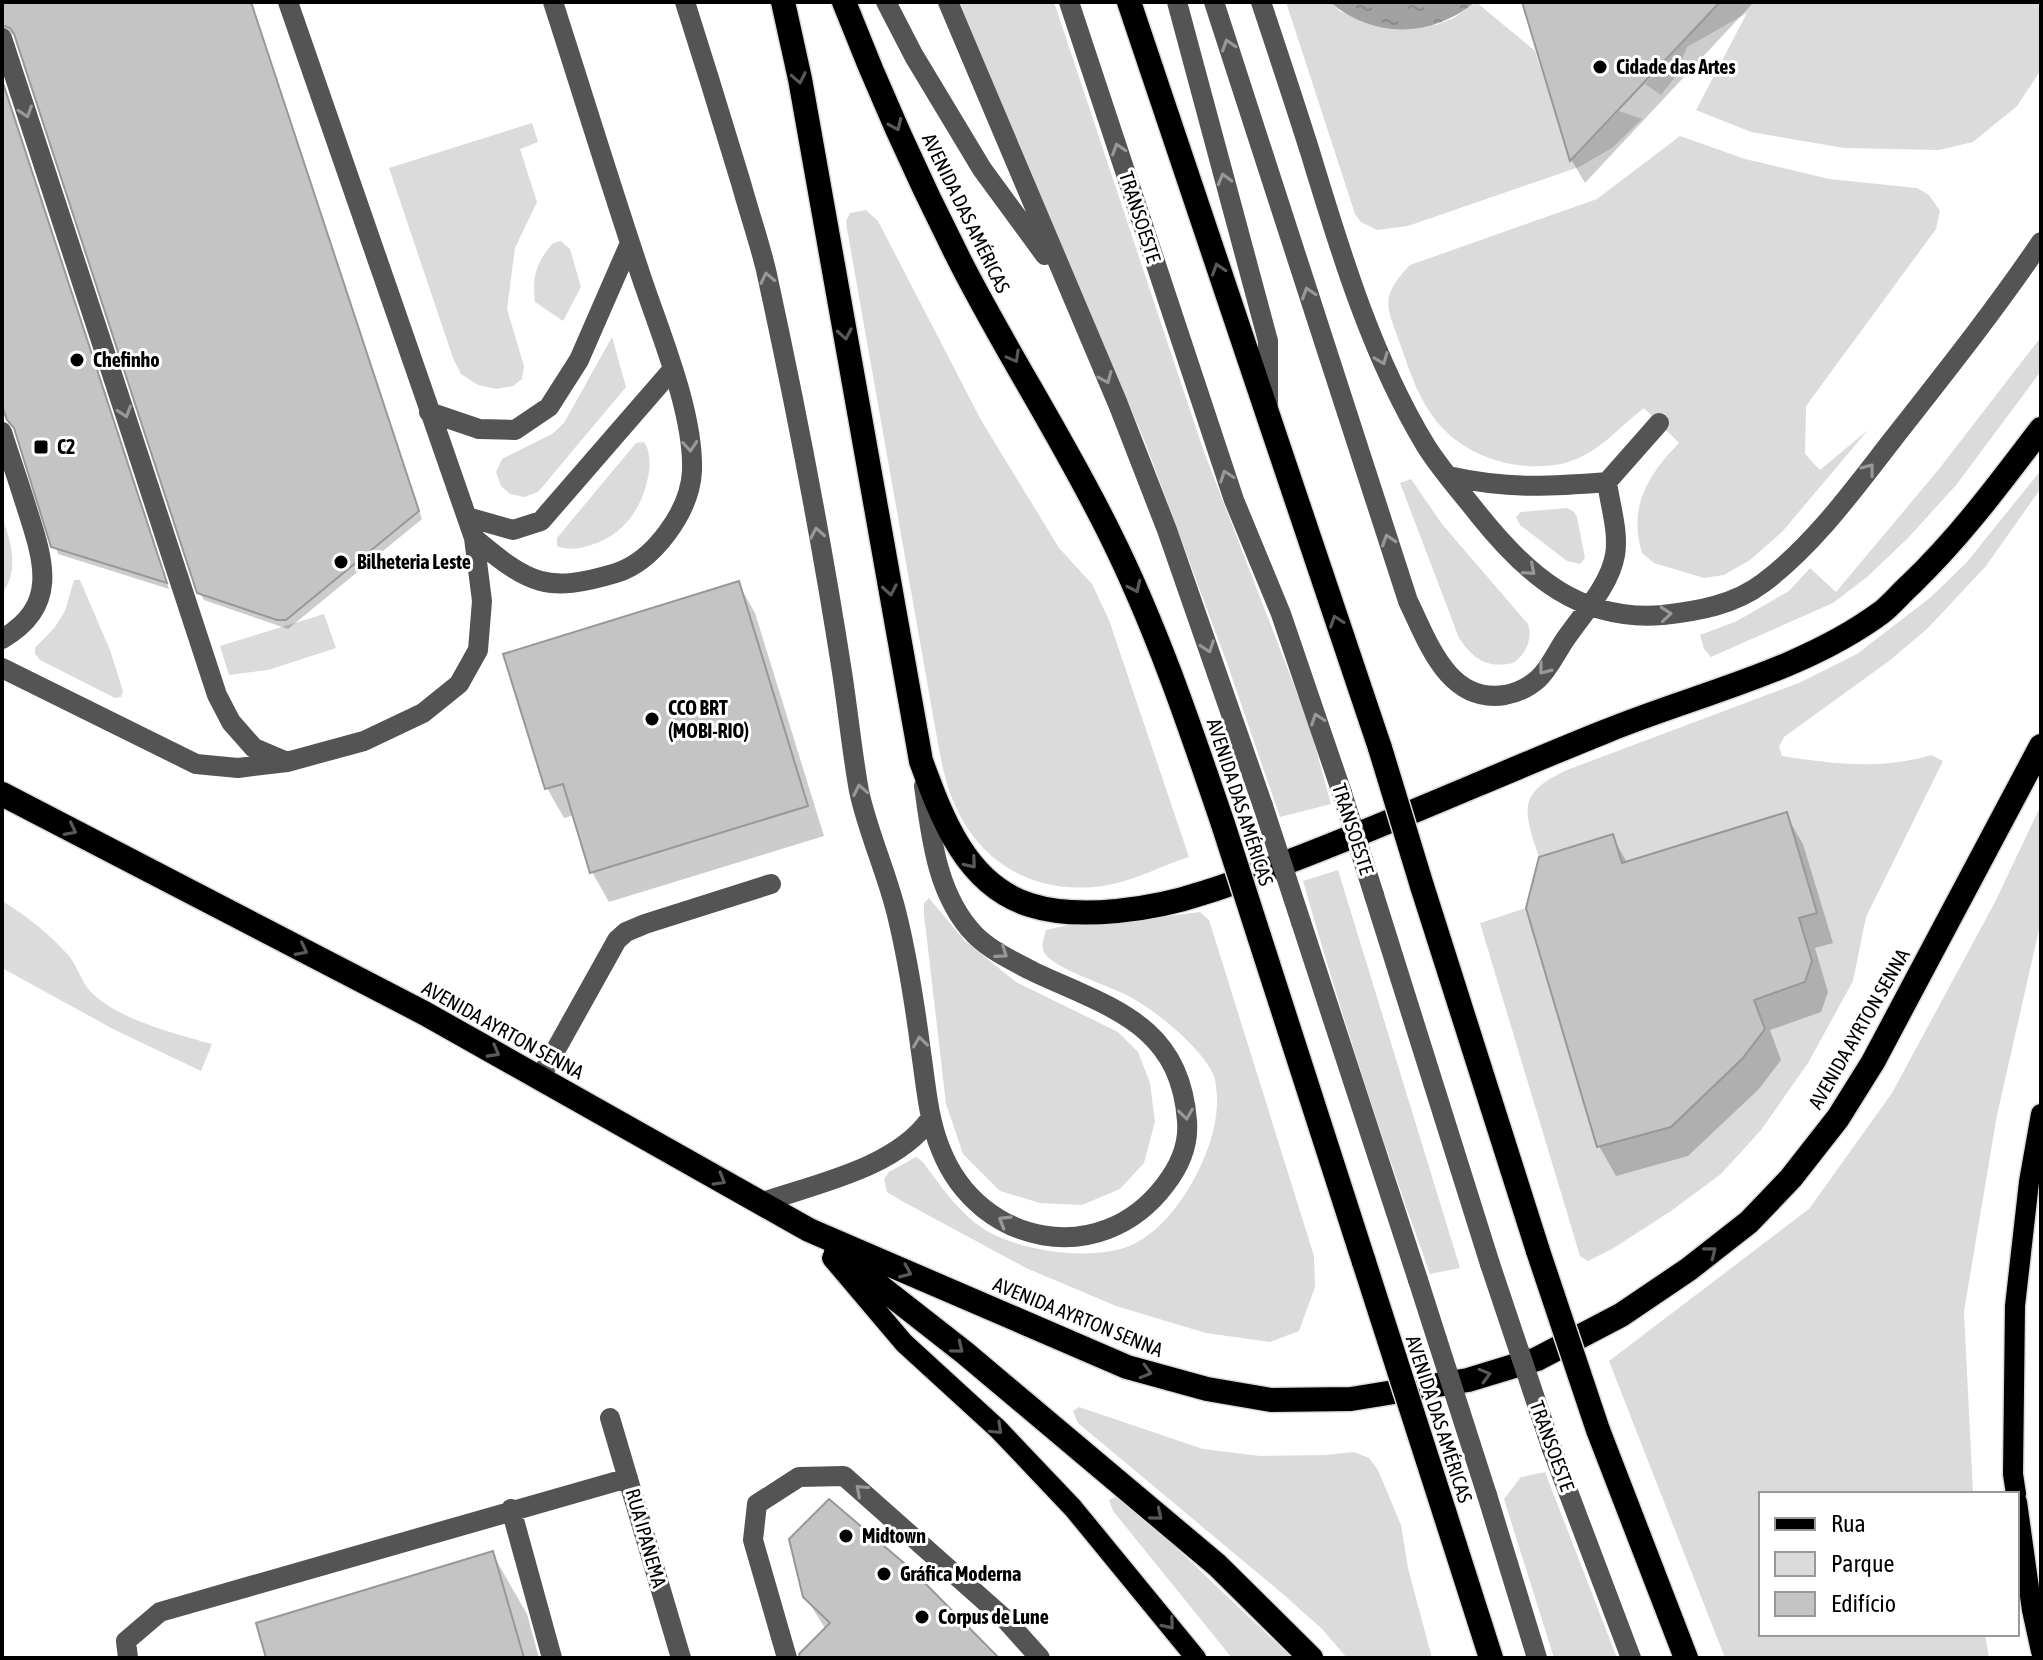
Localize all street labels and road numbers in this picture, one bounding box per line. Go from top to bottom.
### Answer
street label: AVENIDA DAS AMÉRICAS [918,129,1015,296]
street label: TRANSOESTE [1115,168,1166,266]
street label: AVENIDA DAS AMÉRICAS [1203,715,1278,888]
street label: TRANSOESTE [1328,780,1379,878]
street label: AVENIDA AYRTON SENNA [1803,944,1914,1113]
street label: AVENIDA AYRTON SENNA [419,976,588,1084]
street label: AVENIDA AYRTON SENNA [990,1272,1167,1361]
street label: AVENIDA DAS AMÉRICAS [1402,1332,1477,1505]
street label: TRANSOESTE [1525,1397,1580,1495]
street label: RUA IPANEMA [621,1486,672,1590]

